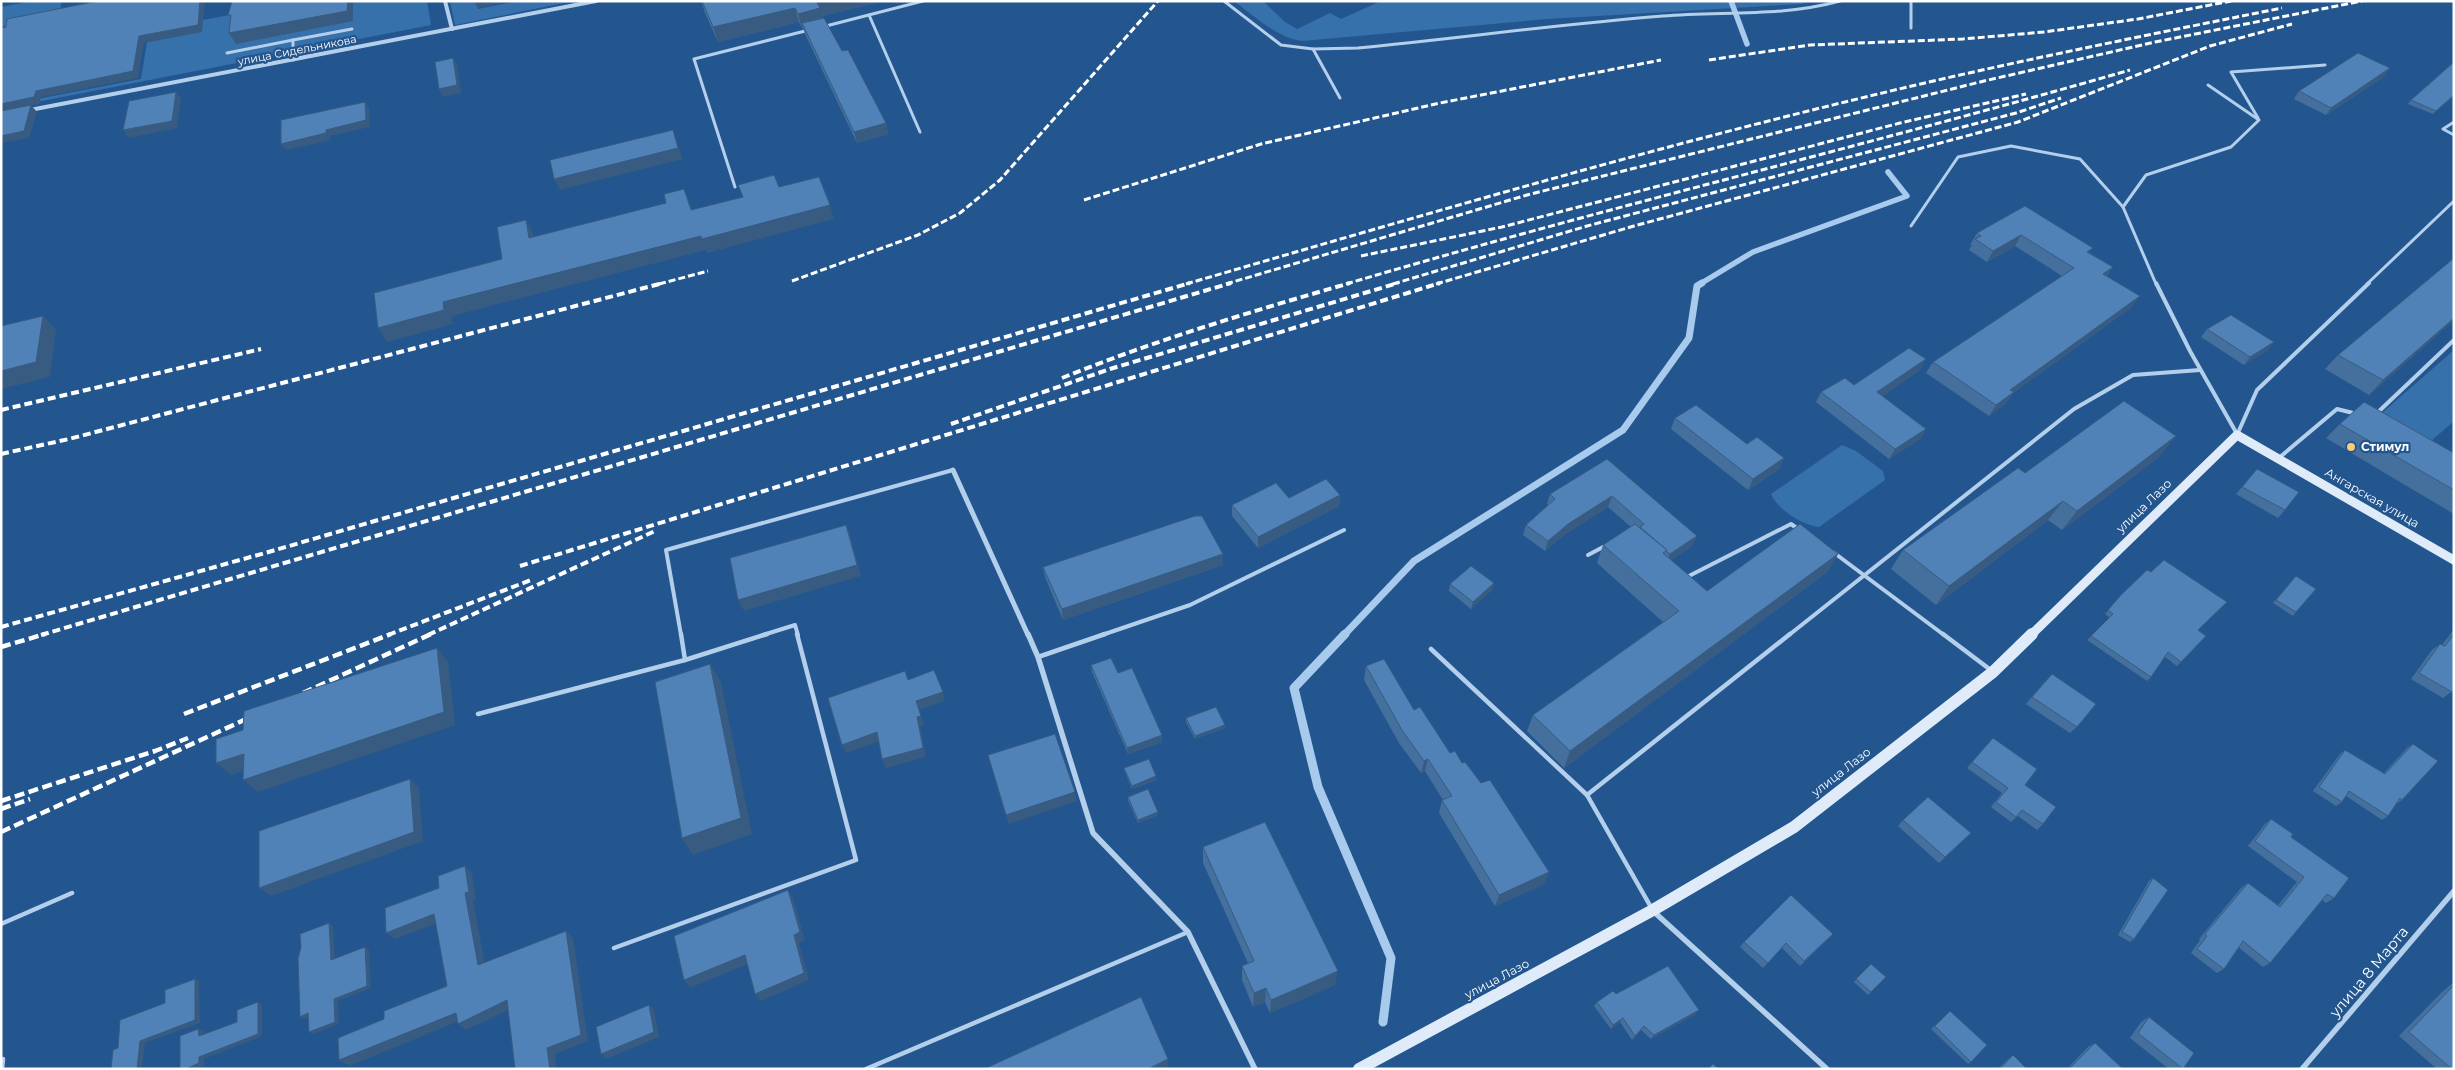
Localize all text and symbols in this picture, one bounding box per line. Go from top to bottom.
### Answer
street label: улица Сидельникова [235,32,358,69]
place label: Стимул [2361,439,2409,454]
marker: Стимул [2345,441,2357,453]
street label: Ангарская улица [2322,464,2422,531]
street label: улица Лазо [2112,475,2175,536]
street label: улица Лазо [1807,744,1874,800]
street label: улица 8 Марта [2324,922,2412,1022]
street label: улица Лазо [1461,955,1532,1002]

